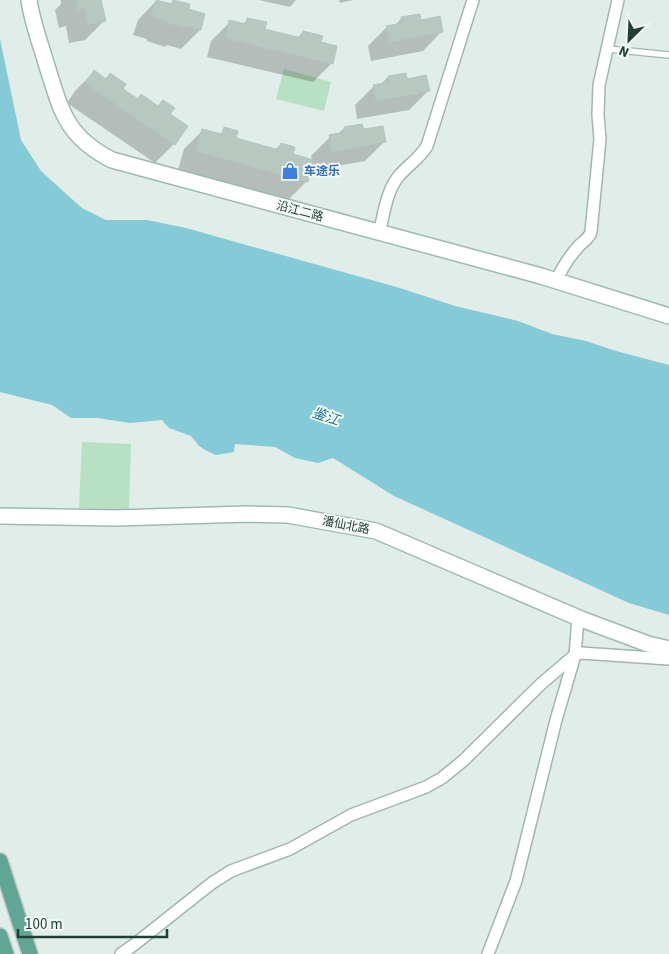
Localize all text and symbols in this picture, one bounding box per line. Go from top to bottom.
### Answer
north arrow [604,15,654,65]
text: N [616,40,632,62]
shop icon: 车途乐 [280,161,300,181]
place label: 车途乐 [304,163,340,180]
street label: 沿江二路 [274,197,325,226]
water label: 鉴江 [309,403,344,432]
street label: 潘仙北路 [321,513,371,538]
scale bar [18,906,166,938]
text: 100 m [25,914,63,935]

